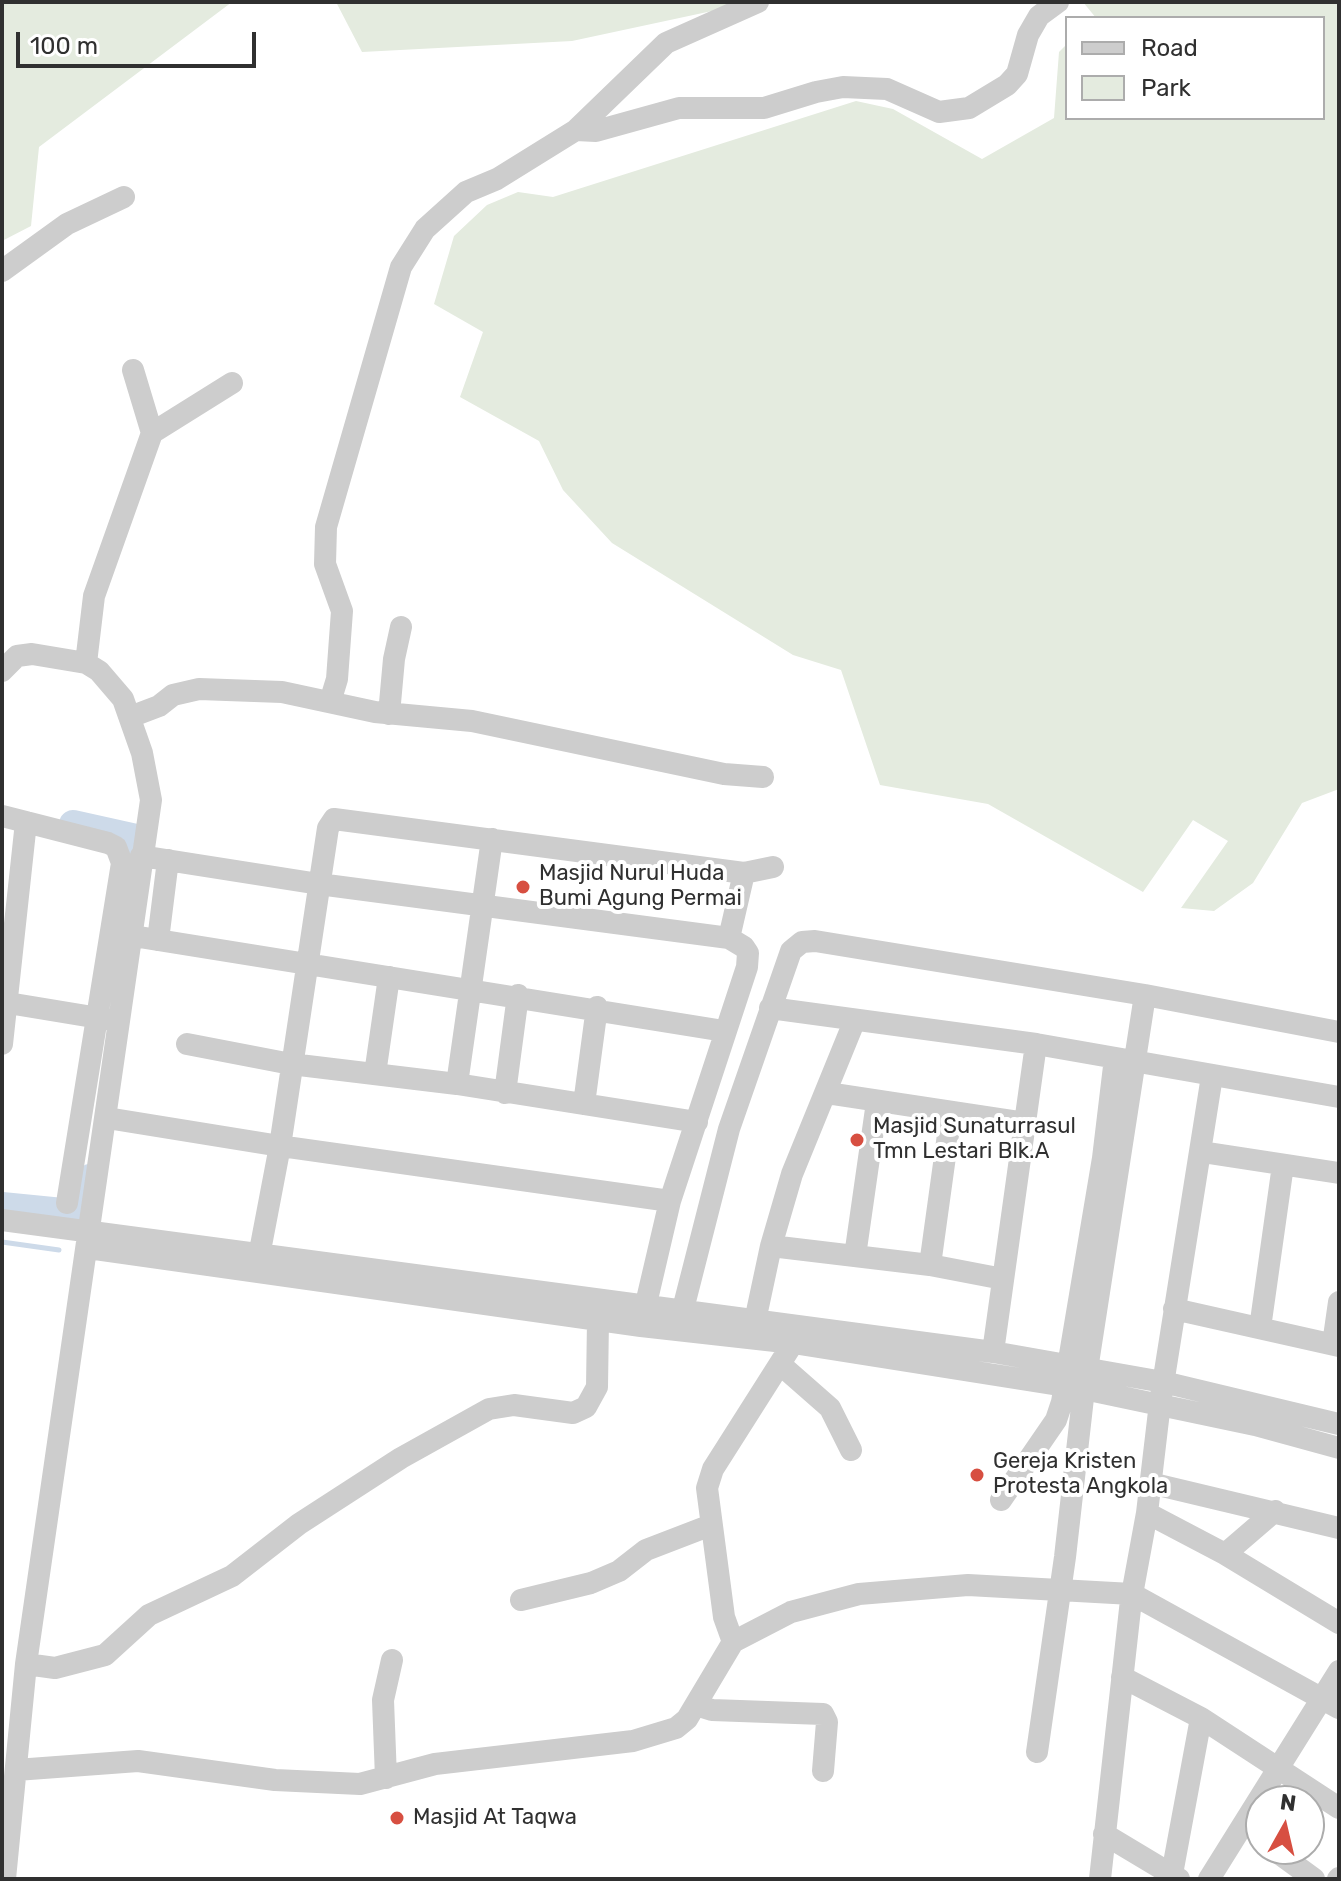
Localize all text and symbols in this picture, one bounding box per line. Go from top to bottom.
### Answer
scale bar [20,16,260,66]
legend [1065,16,1325,120]
text: 100 m [30,32,98,60]
text: Road [1141,34,1198,62]
text: Park [1141,74,1191,102]
place label: Masjid Nurul Huda Bumi Agung Permai [539,861,742,912]
marker: Masjid Nurul Huda Bumi Agung Permai [514,878,532,896]
place label: Masjid Sunaturrasul Tmn Lestari Blk.A [873,1114,1076,1166]
marker: Masjid Sunaturrasul Tmn Lestari Blk.A [848,1131,866,1149]
place label: Gereja Kristen Protesta Angkola [993,1449,1168,1500]
marker: Gereja Kristen Protesta Angkola [968,1466,986,1484]
north arrow [1245,1785,1325,1865]
text: N [1278,1788,1298,1817]
place label: Masjid At Taqwa [413,1805,577,1831]
marker: Masjid At Taqwa [388,1809,406,1827]

